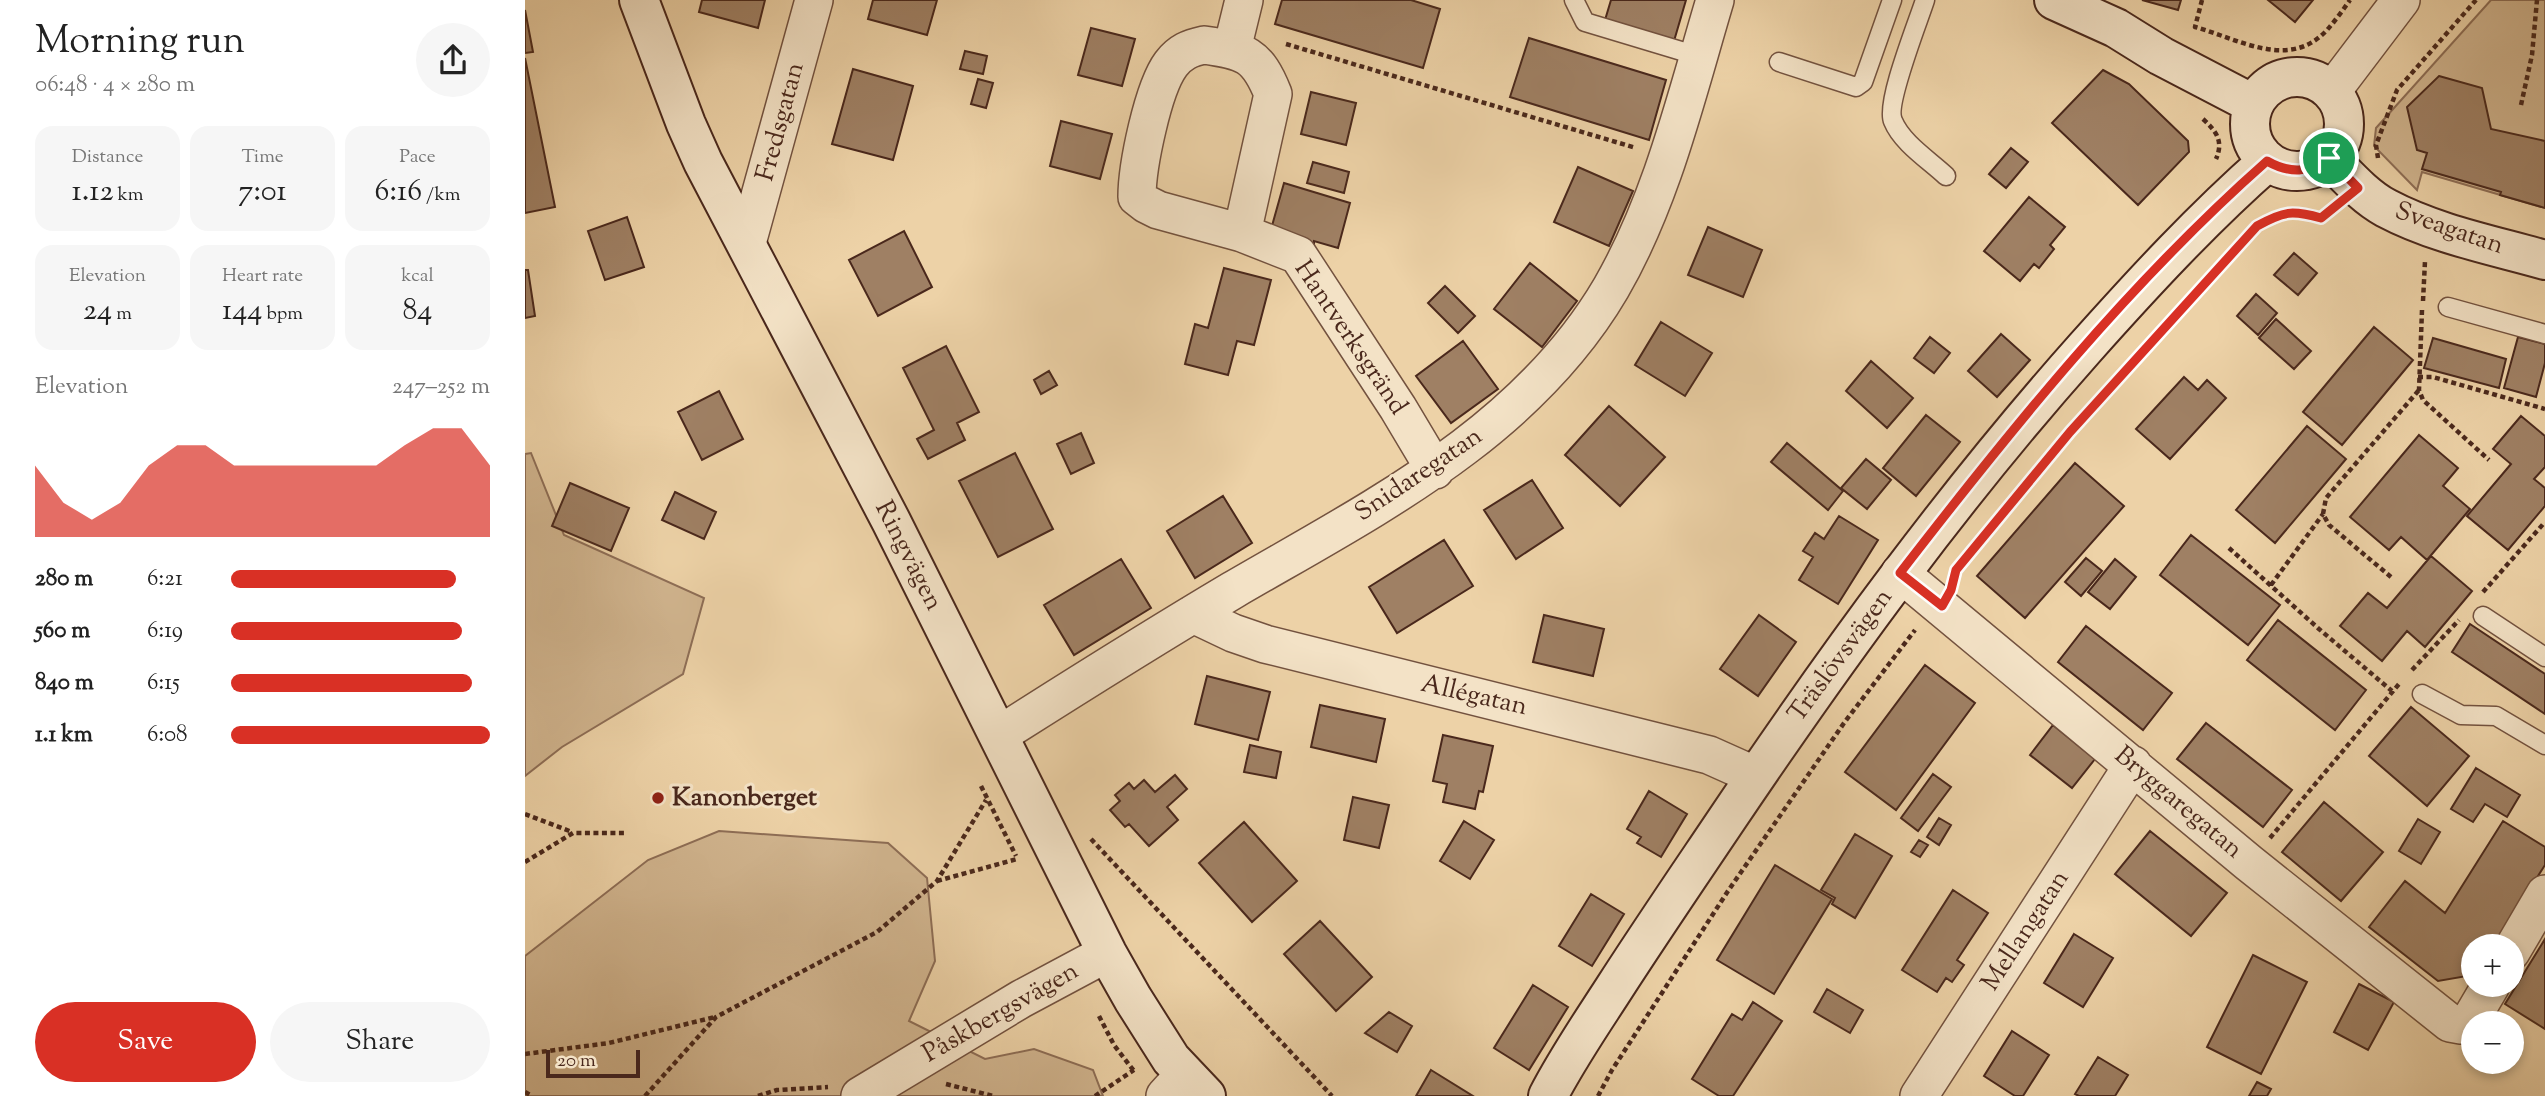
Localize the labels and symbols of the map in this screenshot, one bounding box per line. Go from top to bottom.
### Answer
street label: Fredsgatan [747,59,815,185]
pin [2299,128,2359,188]
street label: Sveagatan [2390,193,2508,265]
street label: Hantverksgränd [1284,253,1416,423]
street label: Snidaregatan [1348,419,1490,531]
street label: Ringvägen [864,495,952,617]
street label: Träslövsvägen [1780,581,1902,731]
street label: Allégatan [1417,666,1531,726]
street label: Bryggaregatan [2106,738,2250,868]
place label: Kanonberget [672,780,817,817]
marker: Kanonberget [650,790,666,806]
street label: Mellangatan [1973,863,2079,999]
street label: Påskbergsvägen [916,953,1086,1073]
scale bar [546,1047,641,1079]

